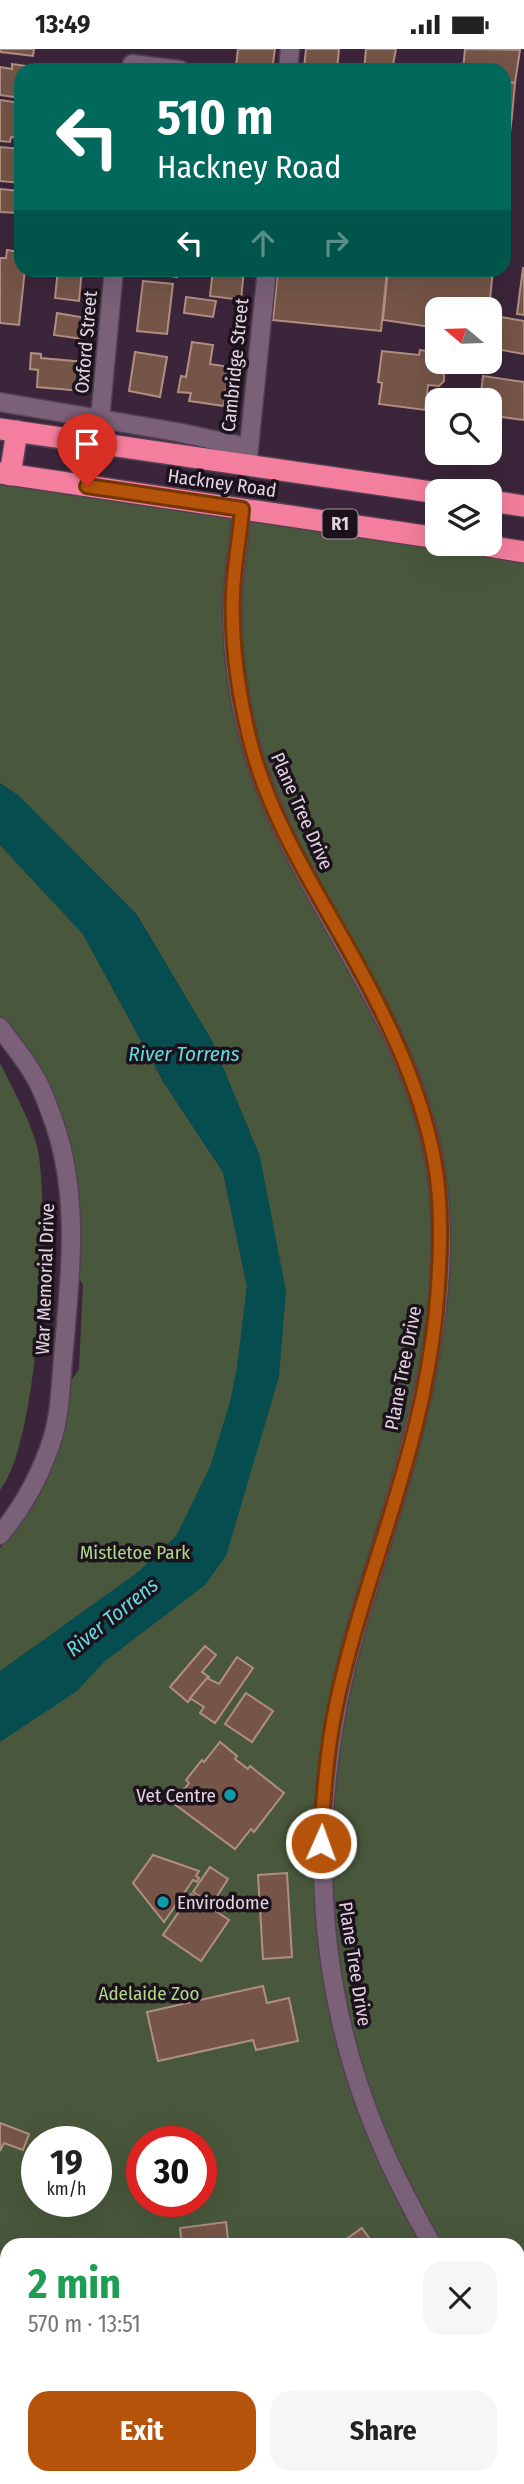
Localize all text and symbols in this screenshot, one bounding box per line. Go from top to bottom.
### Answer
text: 13:49 [35,9,90,40]
text: 510 m [157,88,273,147]
icon: left [42,91,133,182]
text: Hackney Road [157,148,341,186]
icon: left [171,224,209,262]
icon: ahead [244,224,282,262]
icon: right [317,224,355,262]
street label: Oxford Street [70,289,102,394]
street label: Cambridge Street [217,296,254,433]
north arrow [425,297,502,375]
map controls [425,297,502,556]
button: search [425,388,502,465]
pin [57,414,117,486]
icon: arrive [68,425,106,463]
street label: Hackney Road [166,464,278,502]
button: layers [425,479,502,556]
road number: R1 [322,510,358,539]
street label: Plane Tree Drive [266,749,338,873]
water label: River Torrens [128,1041,240,1067]
street label: War Memorial Drive [31,1203,59,1355]
street label: Plane Tree Drive [380,1304,426,1432]
park label: Mistletoe Park [80,1541,190,1564]
water label: River Torrens [61,1572,164,1662]
place label: Vet Centre [136,1784,216,1807]
marker: Vet Centre [222,1787,238,1803]
position arrow [284,1806,358,1880]
place label: Envirodome [177,1891,269,1914]
marker: Envirodome [155,1894,171,1910]
street label: Plane Tree Drive [334,1900,376,2028]
park label: Adelaide Zoo [98,1982,200,2005]
speed limit sign: 30 [126,2126,217,2217]
text: 19 [50,2141,83,2183]
text: km/h [46,2178,87,2200]
text: 2 min [28,2259,121,2309]
button: close [423,2261,497,2335]
text: 570 m · 13:51 [28,2310,141,2338]
button: Exit [28,2391,256,2471]
button: Share [270,2391,497,2471]

